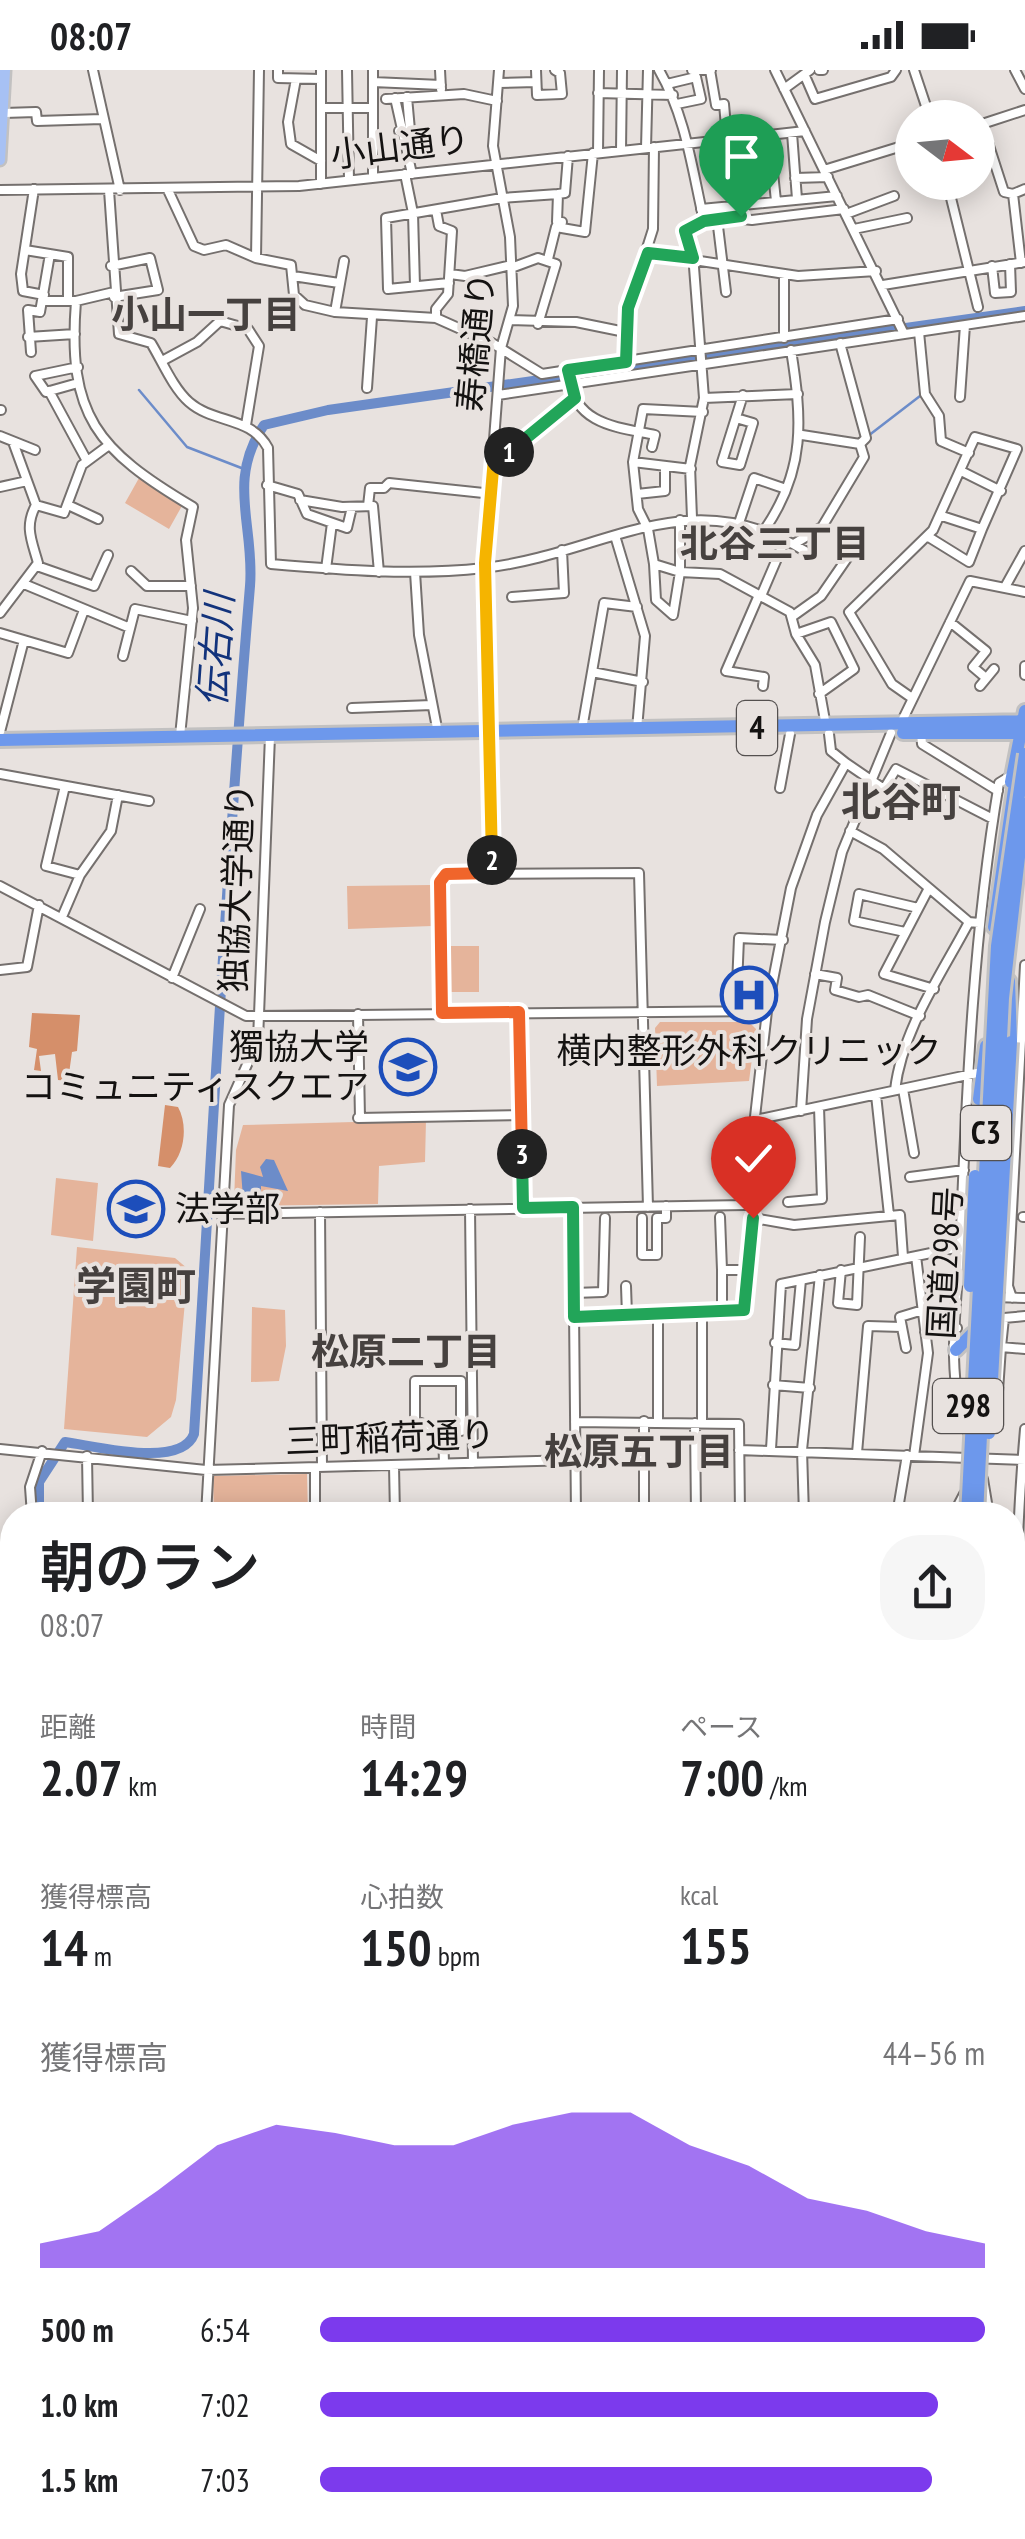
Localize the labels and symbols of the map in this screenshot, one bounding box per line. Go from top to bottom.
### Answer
north arrow [895,100,995,200]
pin [699,114,784,217]
street label: 小山通り [328,115,472,177]
street label: 寿橋通り [446,270,504,414]
district label: 小山一丁目 [111,289,301,338]
pin: 1 [484,427,534,477]
district label: 北谷三丁目 [680,518,870,567]
water label: 伝右川 [186,587,243,708]
road number: 4 [737,701,777,755]
district label: 北谷町 [841,775,961,827]
street label: 独協大学通り [209,782,263,994]
pin: 2 [467,835,517,885]
hospital icon: 横内整形外科クリニック [719,965,779,1025]
place label: 獨協大学 コミュニティスクエア [21,1023,369,1109]
place label: 横内整形外科クリニック [556,1027,942,1073]
school or university icon: 獨協大学 コミュニティスクエア [378,1037,438,1097]
road number: C3 [961,1106,1011,1160]
pin [711,1116,796,1219]
pin: 3 [497,1129,547,1179]
school or university icon: 法学部 [106,1179,166,1239]
place label: 法学部 [175,1185,280,1231]
street label: 国道298号 [917,1186,971,1340]
district label: 学園町 [76,1259,196,1311]
district label: 松原二丁目 [311,1326,501,1375]
road number: 298 [933,1379,1003,1433]
street label: 三町稲荷通り [284,1410,496,1464]
district label: 松原五丁目 [544,1426,734,1475]

